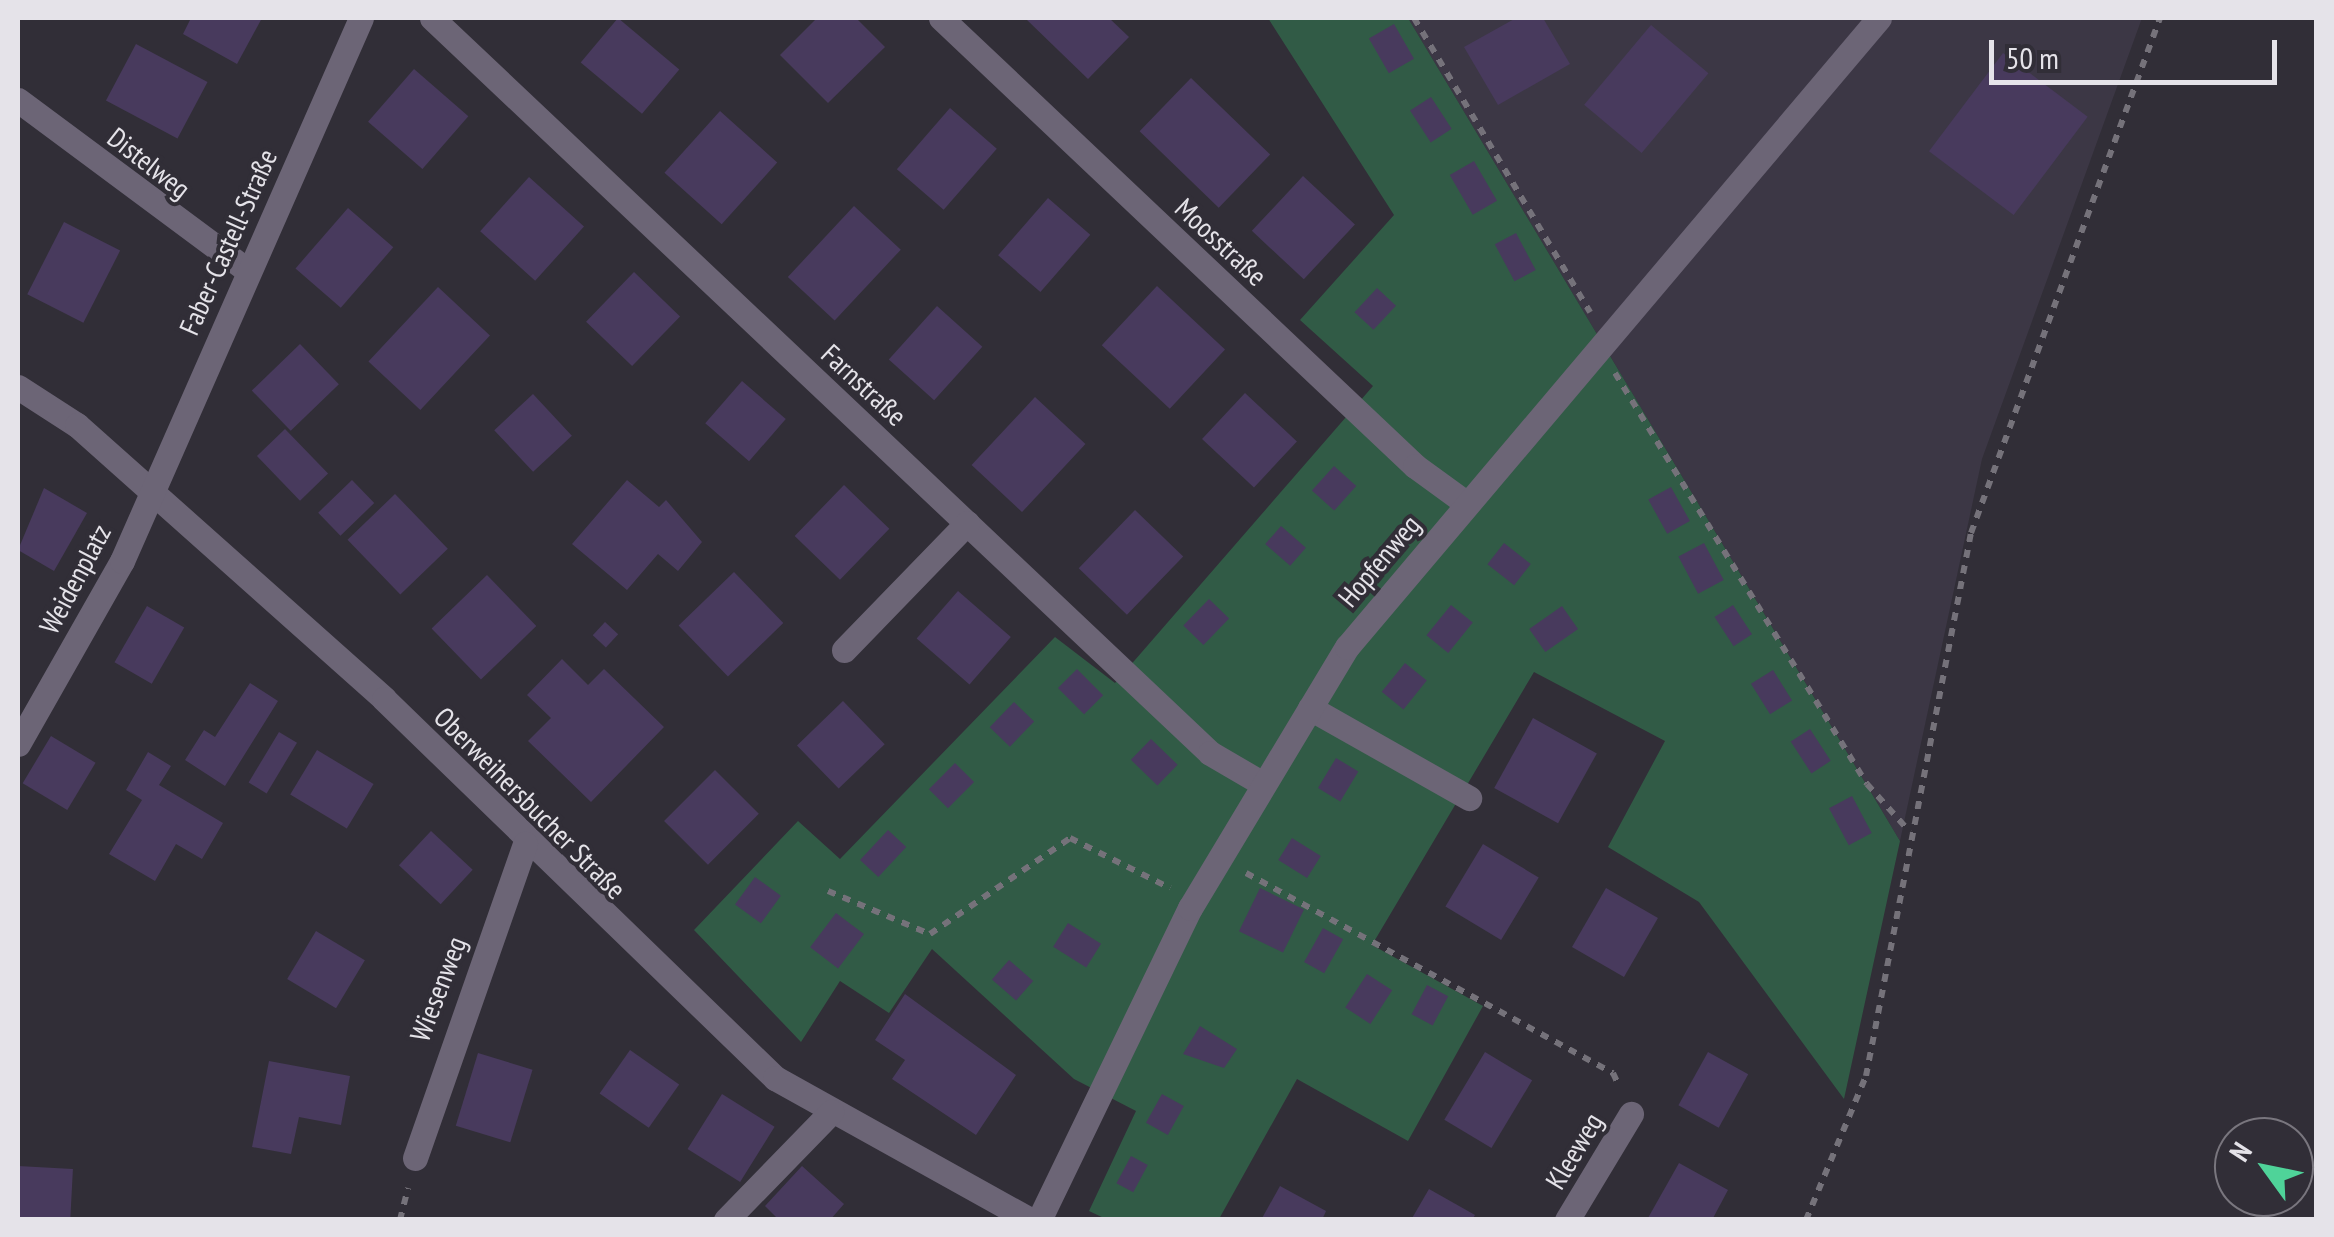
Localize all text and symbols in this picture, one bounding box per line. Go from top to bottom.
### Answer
scale bar [1994,20,2282,82]
text: 50 m [2006,38,2059,77]
street label: Distelweg [101,120,197,206]
street label: Faber-Castell-Straße [172,144,284,340]
street label: Moosstraße [1168,191,1274,293]
street label: Farnstraße [815,337,913,433]
street label: Hopfenweg [1331,508,1427,614]
street label: Weidenplatz [32,519,118,639]
street label: Oberweihersbucher Straße [427,700,633,906]
street label: Wiesenweg [403,932,473,1046]
street label: Kleeweg [1538,1107,1610,1195]
north arrow [2214,1117,2314,1217]
text: N [2220,1135,2260,1168]

